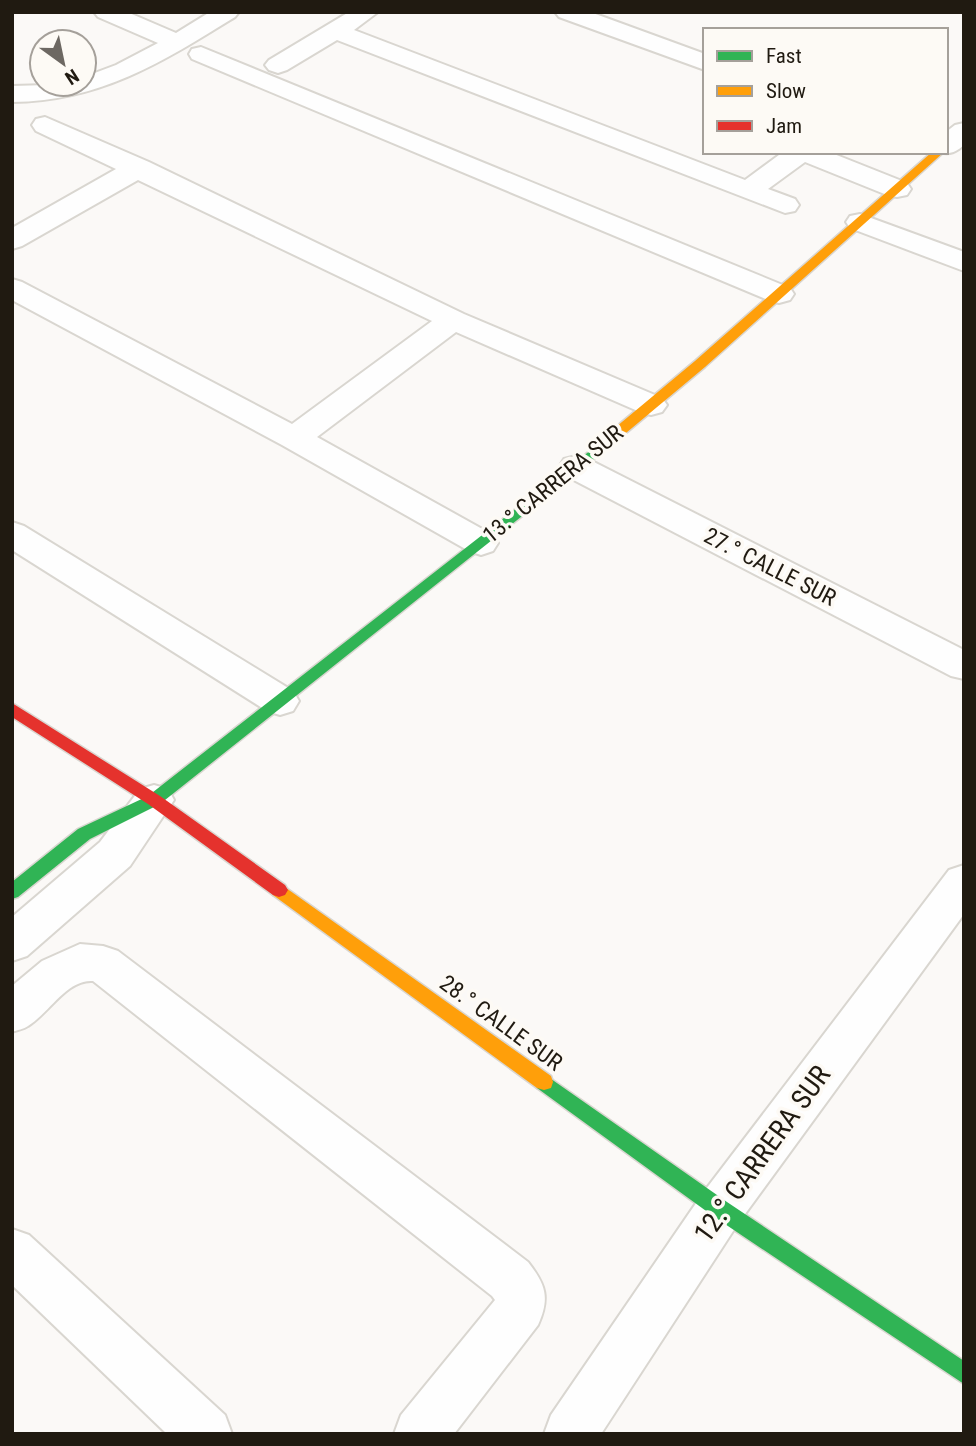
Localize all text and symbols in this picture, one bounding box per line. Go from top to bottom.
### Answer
north arrow [28,28,98,98]
legend [703,28,948,154]
text: Fast [766,44,802,68]
text: N [61,64,83,90]
text: Slow [766,79,806,103]
text: Jam [766,114,802,138]
street label: 13.° CARRERA SUR [477,419,629,549]
street label: 27.° CALLE SUR [699,522,841,612]
street label: 28.° CALLE SUR [435,970,567,1076]
street label: 12.° CARRERA SUR [687,1059,837,1249]

